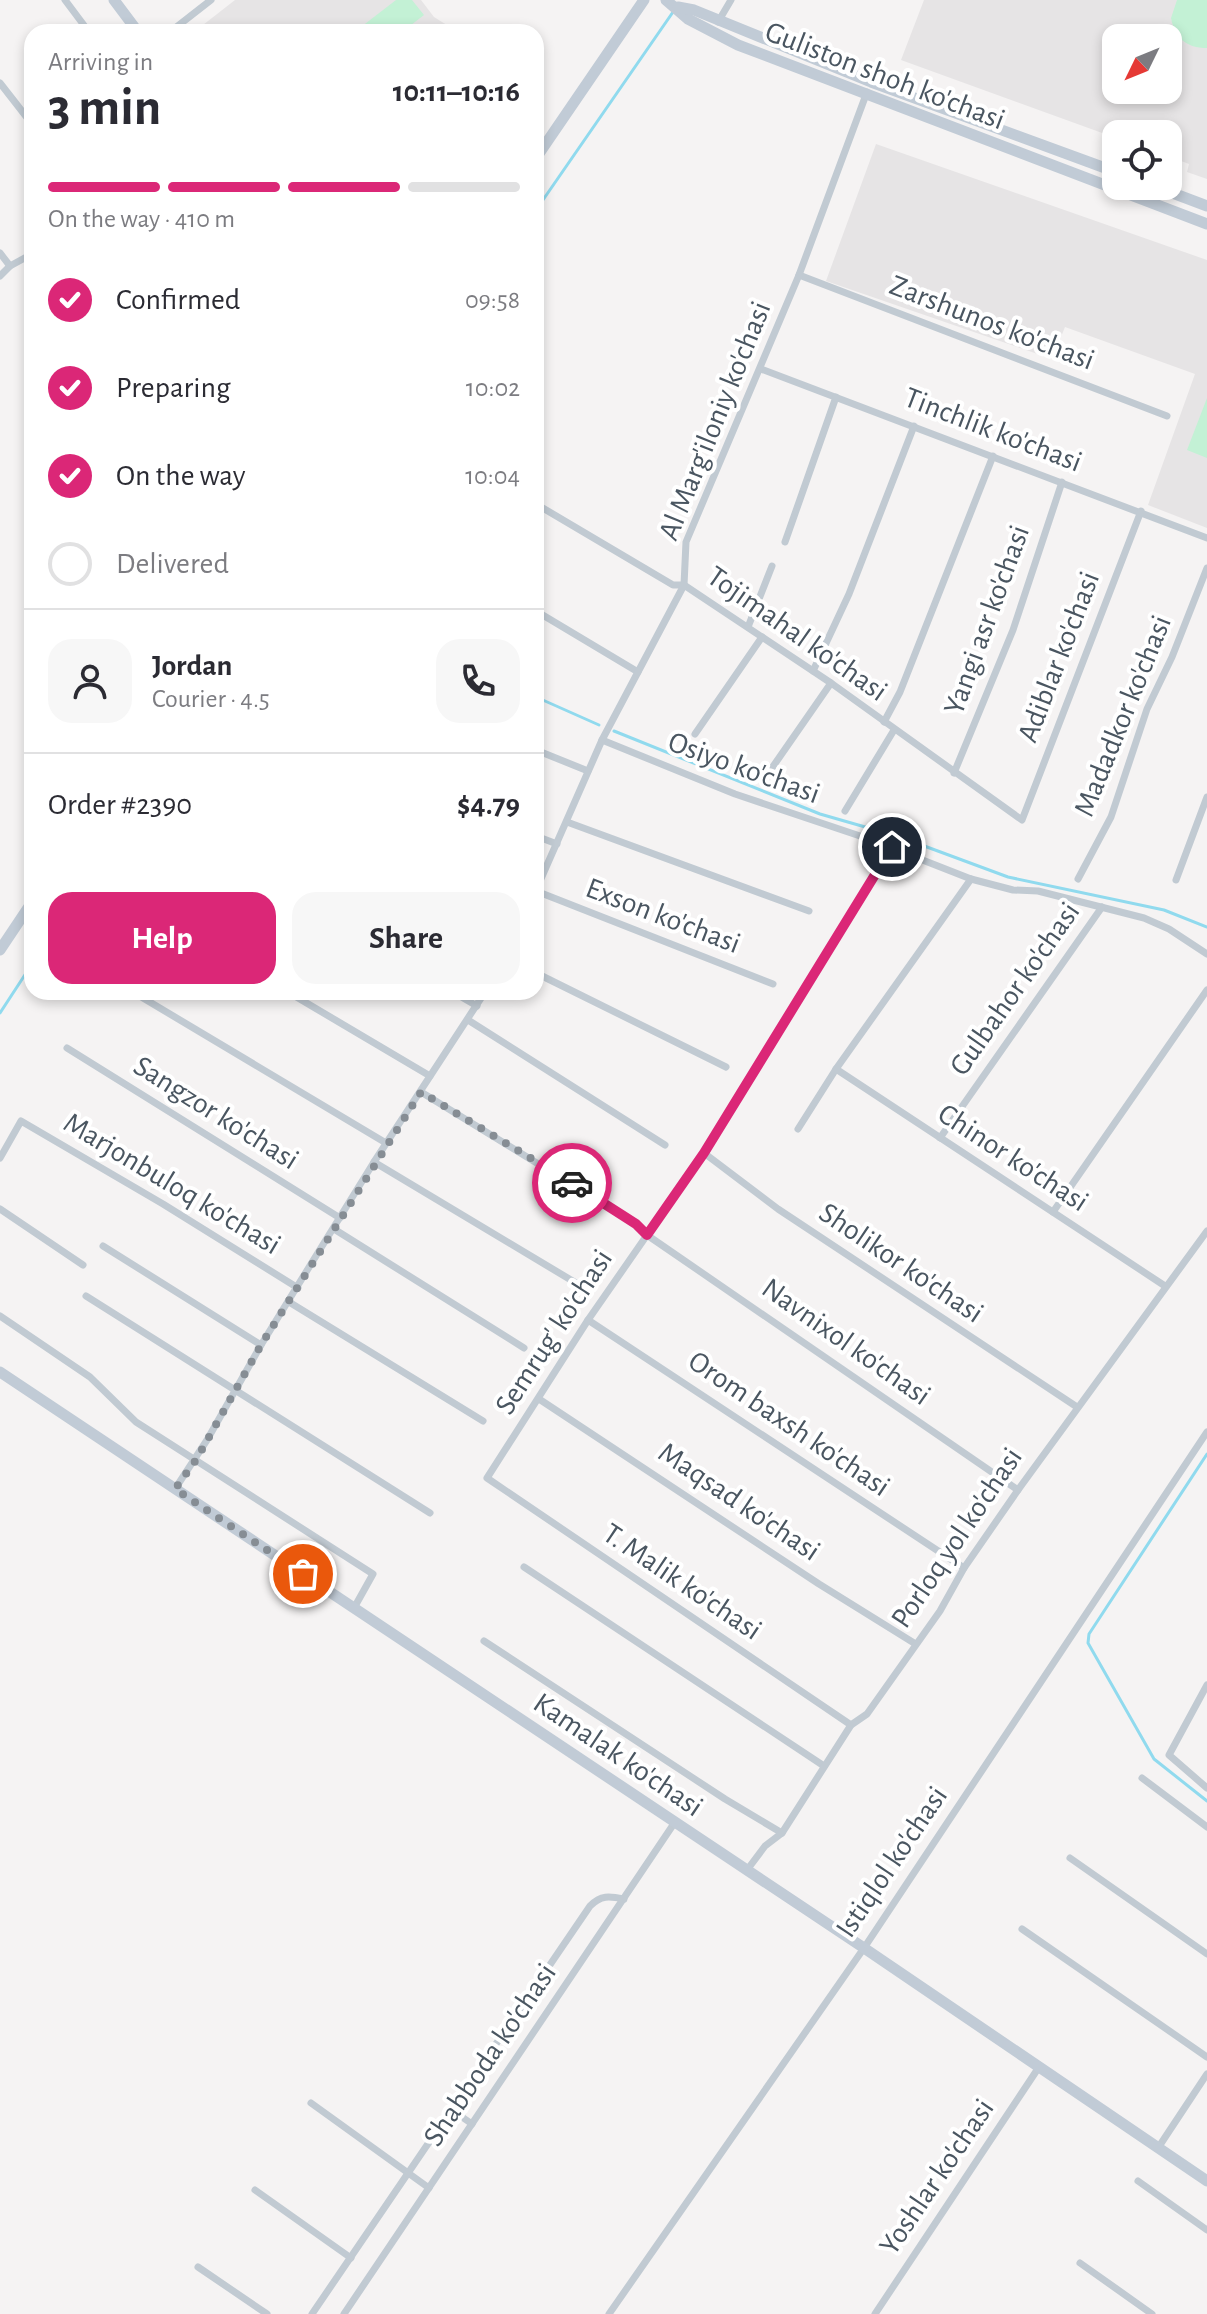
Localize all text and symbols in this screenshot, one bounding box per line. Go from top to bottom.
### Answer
street label: Guliston shoh ko'chasi [761,16,1009,136]
north arrow [1102,24,1182,104]
map controls [1102,24,1182,200]
text: Arriving in [48,49,153,75]
text: 10:11–10:16 [393,77,520,107]
text: 3 min [48,82,161,134]
button: locate [1102,120,1182,200]
text: On the way · 410 m [48,206,235,232]
street label: Zarshunos ko'chasi [886,270,1098,376]
icon: check [48,278,92,322]
text: Confirmed [116,285,240,315]
text: 09:58 [465,287,520,313]
street label: Al Marg'iloniy ko'chasi [653,297,777,545]
icon: check [48,366,92,410]
text: Preparing [116,373,231,403]
text: 10:02 [466,375,520,401]
street label: Tinchlik ko'chasi [900,382,1086,478]
icon: check [48,454,92,498]
text: On the way [116,461,245,491]
text: 10:04 [465,463,520,489]
street label: Yangi asr ko'chasi [939,521,1035,719]
text: Delivered [116,549,229,579]
street label: Tojimahal ko'chasi [702,561,892,707]
street label: Adiblar ko'chasi [1013,568,1105,746]
street label: Madadkor ko'chasi [1069,611,1177,821]
button: person [48,639,132,723]
button: phone [436,639,520,723]
text: Jordan [152,651,232,681]
text: Courier · 4.5 [152,686,270,712]
street label: Osiyo ko'chasi [664,727,824,809]
text: Order #2390 [48,790,192,820]
text: $4.79 [457,790,520,820]
pin [858,813,926,881]
icon: home [870,825,914,869]
street label: Exson ko'chasi [582,873,744,959]
button: Help [48,892,276,984]
button: Share [292,892,520,984]
street label: Gulbahor ko'chasi [944,897,1086,1081]
street label: Sangzor ko'chasi [128,1051,304,1175]
street label: Chinor ko'chasi [932,1098,1094,1218]
street label: Marjonbuloq ko'chasi [58,1107,286,1261]
courier [532,1143,612,1223]
icon: car [550,1161,594,1205]
street label: Sholikor ko'chasi [814,1197,988,1329]
street label: Semrug' ko'chasi [490,1244,618,1420]
street label: Navnixol ko'chasi [756,1273,936,1411]
street label: Orom baxsh ko'chasi [683,1346,895,1502]
street label: Maqsad ko'chasi [653,1437,825,1567]
street label: Porloq yol ko'chasi [886,1443,1028,1633]
street label: T. Malik ko'chasi [597,1518,767,1646]
pin [269,1540,337,1608]
icon: bag [281,1552,325,1596]
street label: Kamalak ko'chasi [528,1687,708,1823]
street label: Istiqlol ko'chasi [831,1781,953,1943]
street label: Shabboda ko'chasi [418,1958,562,2152]
street label: Yoshlar ko'chasi [874,2094,1000,2260]

